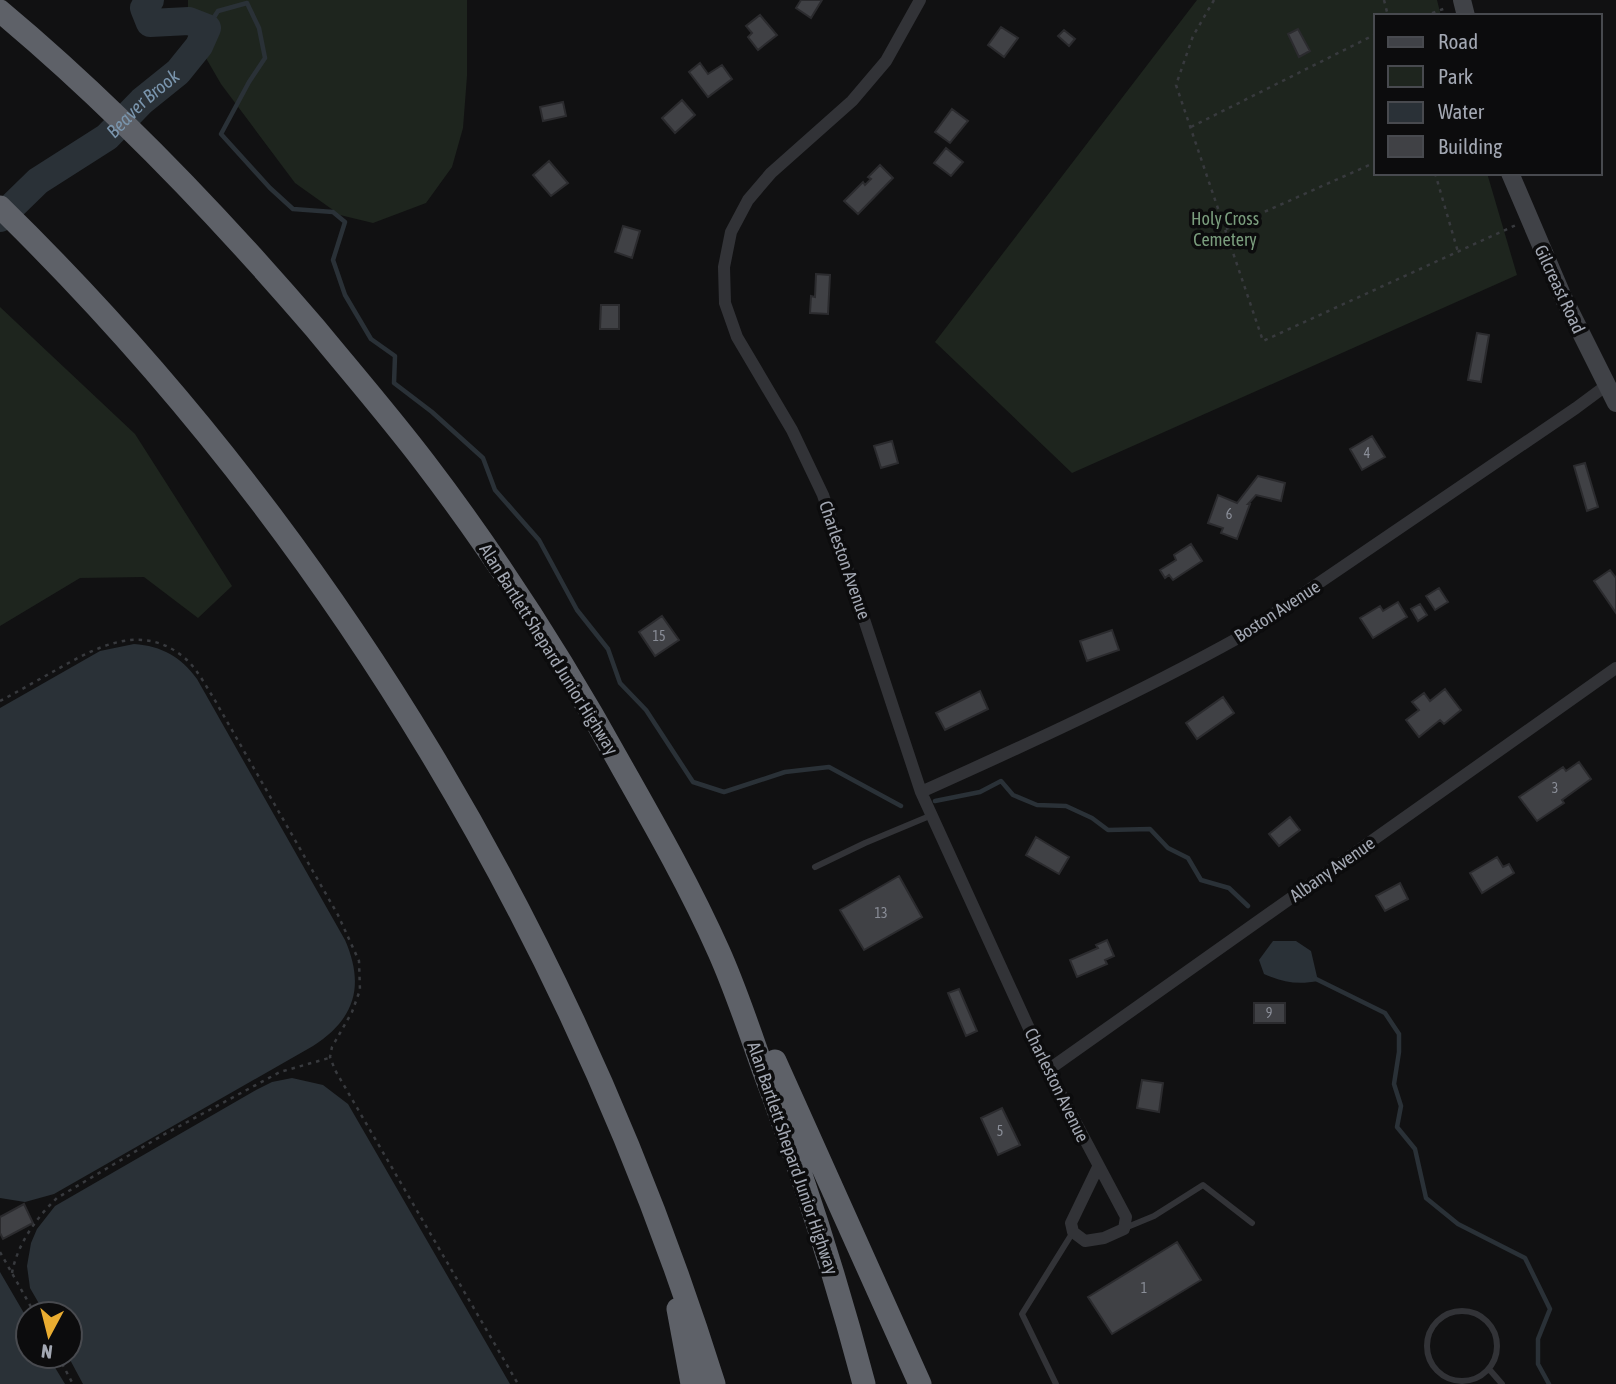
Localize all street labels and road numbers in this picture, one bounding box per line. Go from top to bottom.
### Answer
street label: Gilcreast Road [1530,241,1590,337]
street label: Charleston Avenue [815,498,875,622]
street label: Alan Bartlett Shepard Junior Highway [475,540,623,758]
street label: Boston Avenue [1230,576,1324,646]
street label: Albany Avenue [1285,832,1379,906]
street label: Charleston Avenue [1020,1025,1094,1145]
street label: Alan Bartlett Shepard Junior Highway [743,1039,843,1277]

